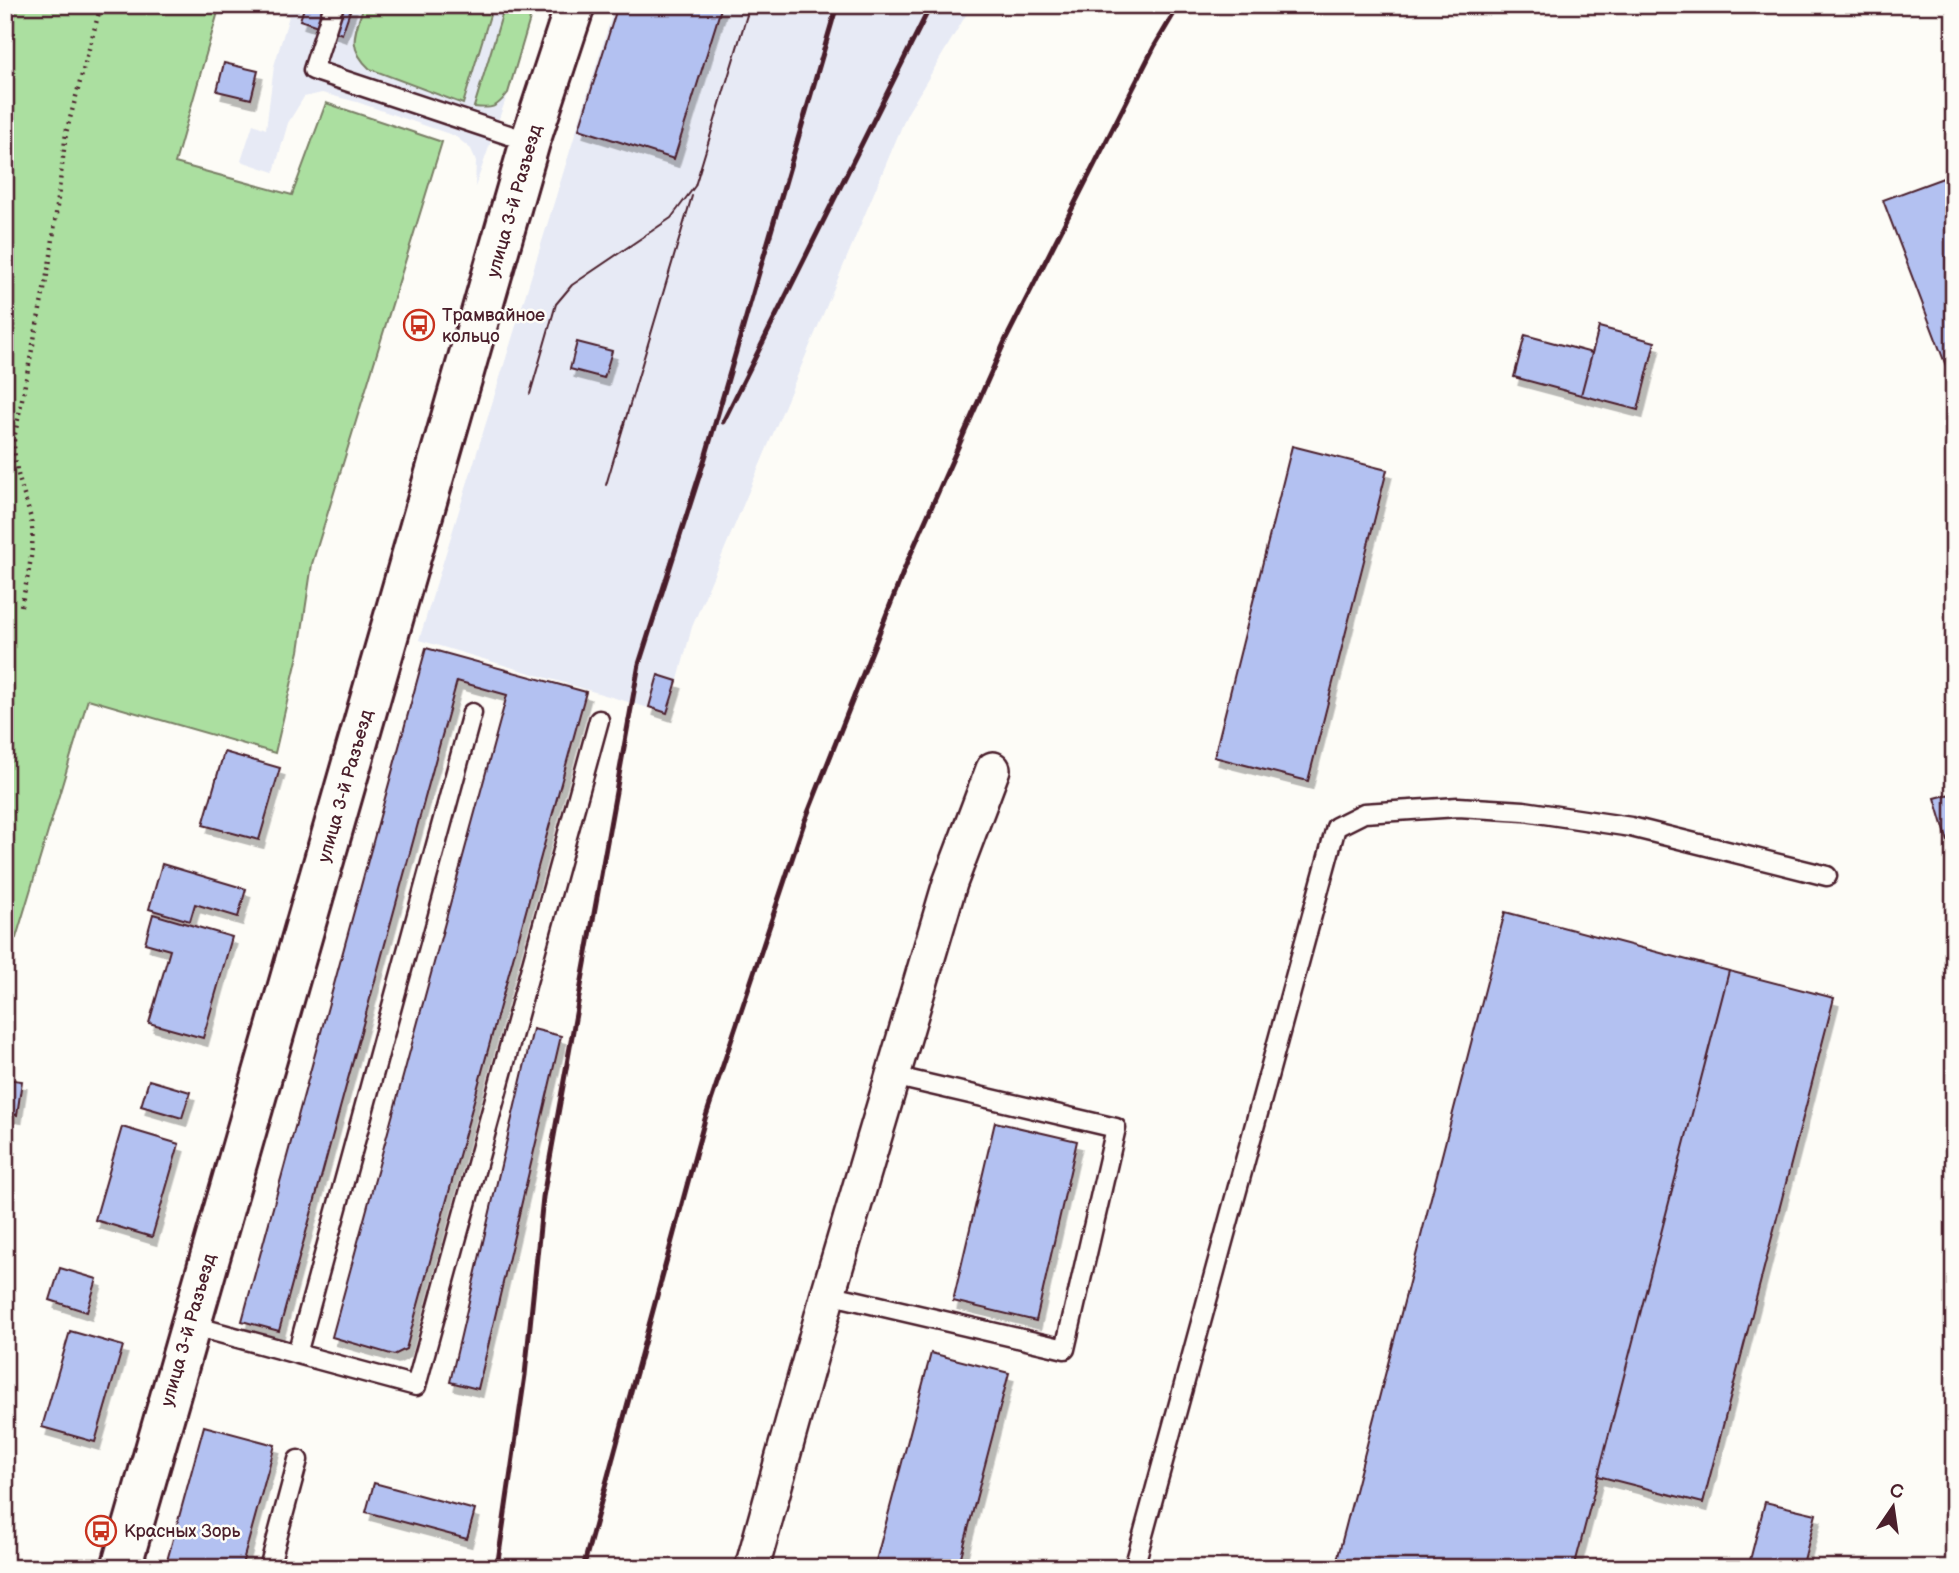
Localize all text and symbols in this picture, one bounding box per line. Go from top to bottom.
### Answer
street label: улица 3-й Разъезд [483,122,546,280]
place label: Трамвайное кольцо [442,305,545,347]
bus stop icon: Трамвайное кольцо [402,308,436,342]
street label: улица 3-й Разъезд [314,707,377,865]
street label: улица 3-й Разъезд [157,1251,220,1409]
north arrow [1857,1472,1927,1542]
text: С [1887,1479,1906,1505]
bus stop icon: Красных Зорь [84,1514,118,1548]
place label: Красных Зорь [124,1521,240,1542]

